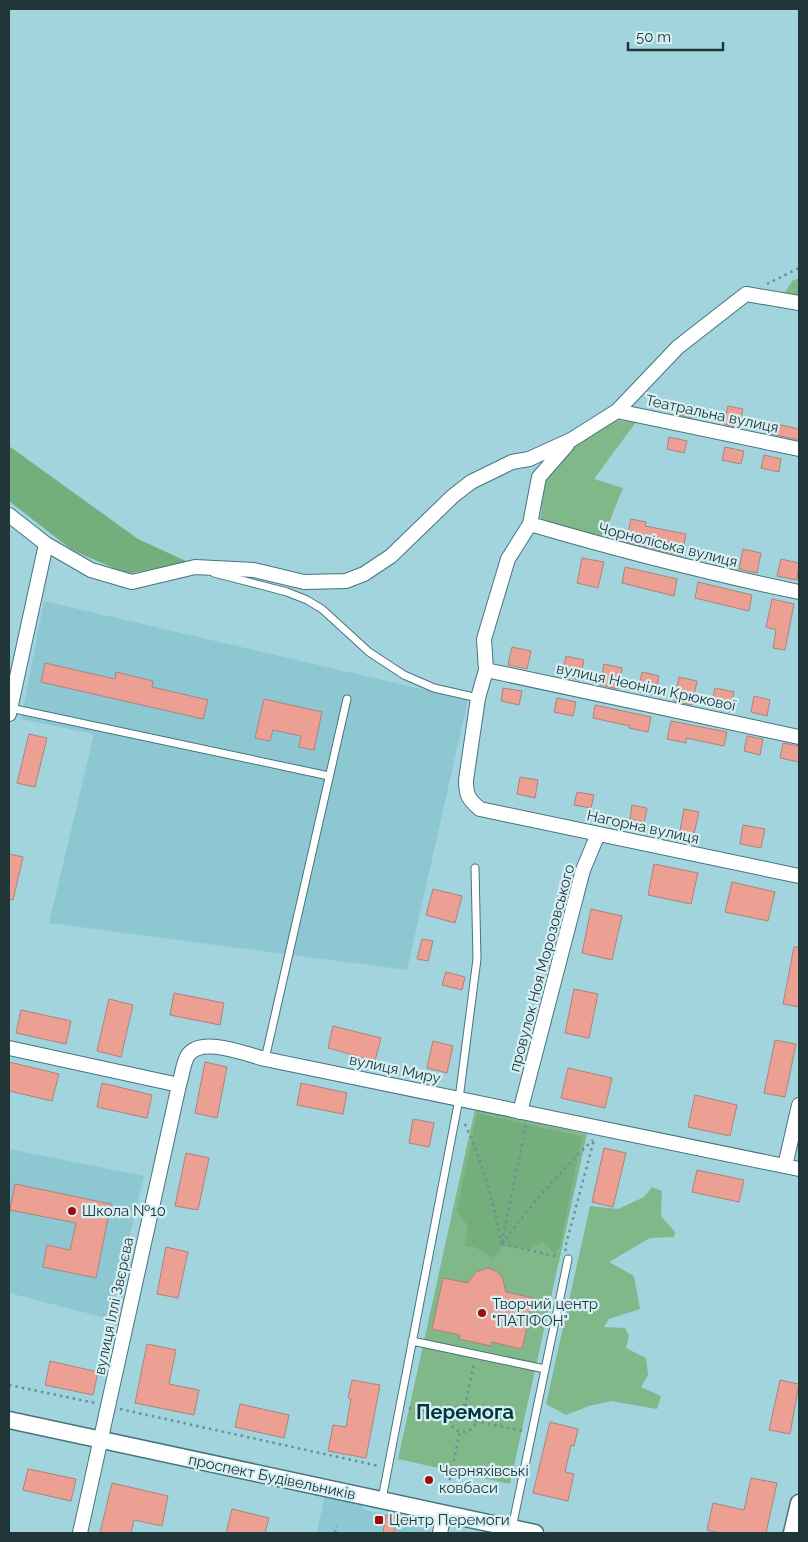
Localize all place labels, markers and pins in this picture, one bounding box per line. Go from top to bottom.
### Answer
place label: Школа №10 [82,1202,166,1220]
marker: Школа №10 [66,1205,78,1217]
place label: Творчий центр "ПАТІФОН" [492,1295,598,1330]
marker: Творчий центр "ПАТІФОН" [476,1307,488,1319]
place label: Черняхівські ковбаси [439,1462,529,1497]
marker: Черняхівські ковбаси [423,1474,435,1486]
place label: Центр Перемоги [389,1511,510,1529]
marker: Центр Перемоги [373,1514,385,1526]

